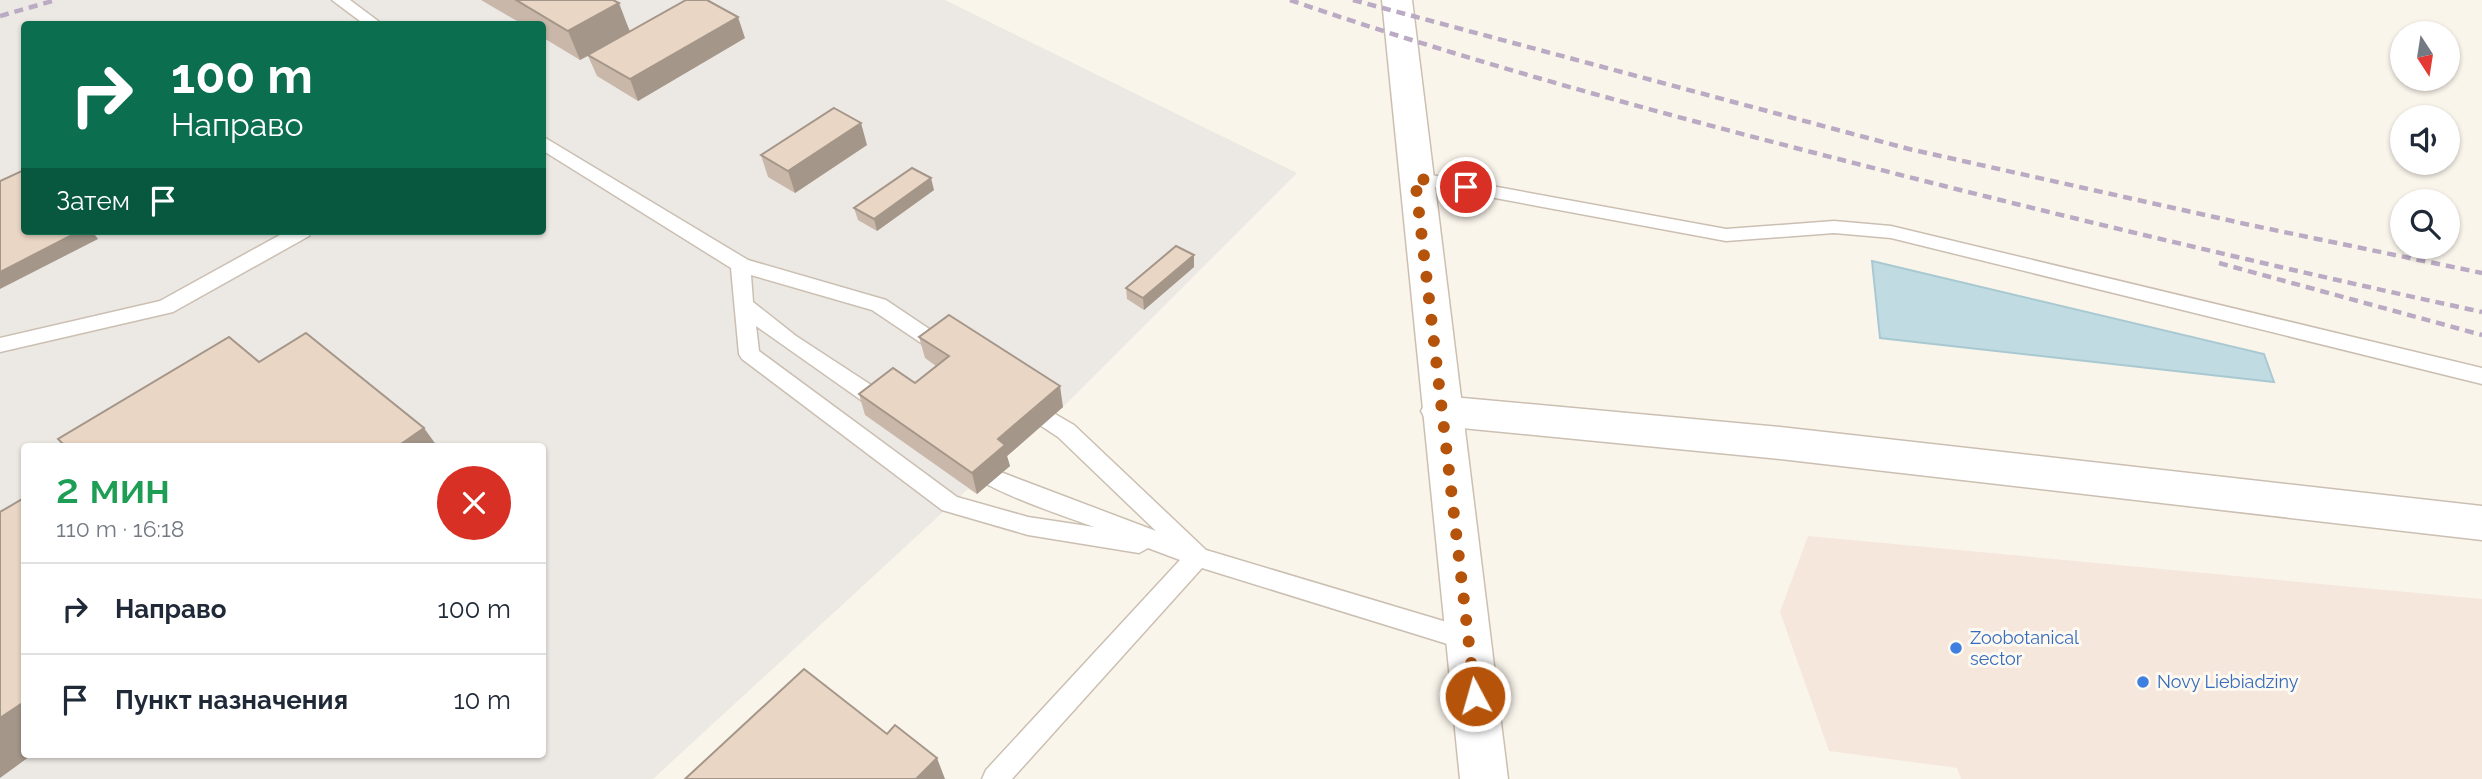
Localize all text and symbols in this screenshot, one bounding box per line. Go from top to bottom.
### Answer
north arrow [2390,21,2460,91]
map controls [2390,21,2460,259]
text: 100 m [171,47,313,104]
icon: right [56,49,147,140]
button: sound [2390,105,2460,175]
text: Направо [171,106,303,143]
pin [1436,157,1496,217]
icon: arrive [1447,168,1485,206]
icon: arrive [144,182,182,220]
text: Затем [56,186,130,216]
button: search [2390,189,2460,259]
text: 2 мин [56,464,170,513]
button: close [437,466,511,540]
text: 110 m · 16:18 [56,515,184,542]
icon: right [56,590,94,628]
text: Направо [115,594,226,624]
text: 100 m [438,594,511,624]
place label: Zoobotanical sector [1970,627,2079,669]
marker: Zoobotanical sector [1948,640,1964,656]
position arrow [1438,659,1512,733]
place label: Novy Liebiadziny [2157,671,2299,692]
marker: Novy Liebiadziny [2135,674,2151,690]
icon: arrive [56,681,94,719]
text: Пункт назначения [115,685,348,715]
text: 10 m [453,685,511,715]

